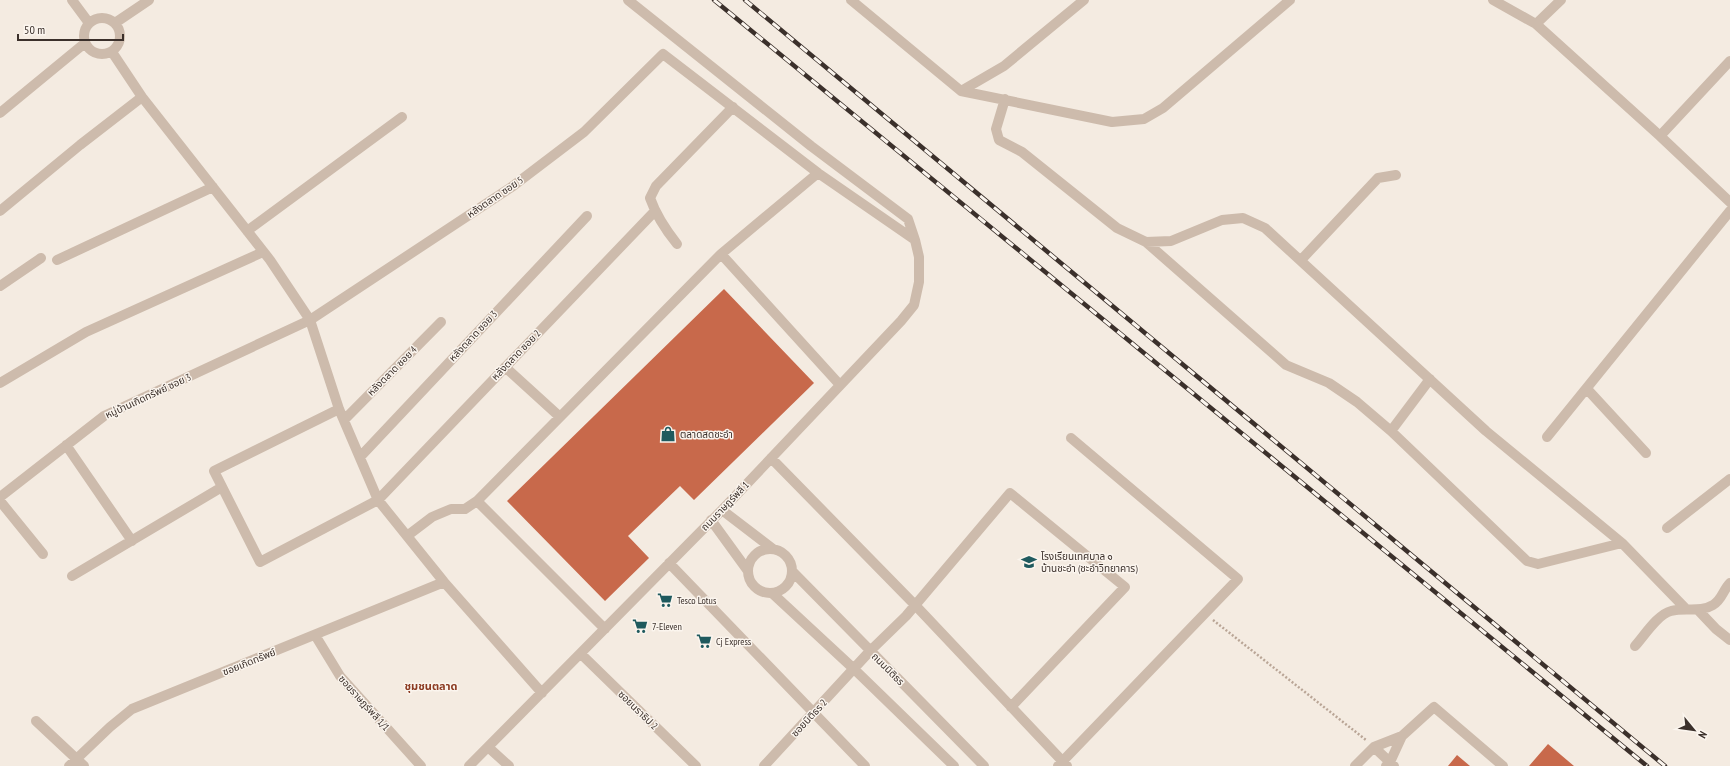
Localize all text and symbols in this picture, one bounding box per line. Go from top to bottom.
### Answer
scale bar [18,16,123,42]
text: 50 m [24,22,45,37]
street label: หลังตลาด ซอย 5 [464,173,526,221]
street label: หลังตลาด ซอย 3 [446,308,500,364]
street label: หลังตลาด ซอย 2 [489,327,543,383]
street label: หลังตลาด ซอย 4 [364,343,420,399]
street label: หมู่บ้านเกิดทรัพย์ ซอย 3 [103,370,193,422]
shop icon: ตลาดสดชะอำ [659,425,677,443]
place label: ตลาดสดชะอำ [680,428,733,441]
street label: ถนนราษฎร์พลี 1 [698,479,752,533]
place label: โรงเรียนเทศบาล ๑ บ้านชะอำ (ชะอำวิทยาคาร) [1041,550,1138,575]
school or university icon: โรงเรียนเทศบาล ๑ บ้านชะอำ (ชะอำวิทยาคาร) [1020,553,1038,571]
supermarket icon: Tesco Lotus [656,591,674,609]
place label: Tesco Lotus [677,594,717,607]
supermarket icon: 7-Eleven [631,617,649,635]
place label: 7-Eleven [652,620,682,633]
supermarket icon: Cj Express [695,632,713,650]
place label: Cj Express [716,635,752,648]
street label: ซอยเกิดทรัพย์ [221,645,278,679]
street label: ถนนนิติธร [869,650,907,688]
street label: ซอยราษฎร์พลี 1/1 [336,673,392,733]
district label: ชุมชนตลาด [405,679,457,693]
street label: ซอยนราธิป 2 [615,688,661,732]
street label: ซอยนิติธร 2 [788,697,830,739]
north arrow [1674,710,1714,750]
text: N [1695,729,1710,741]

